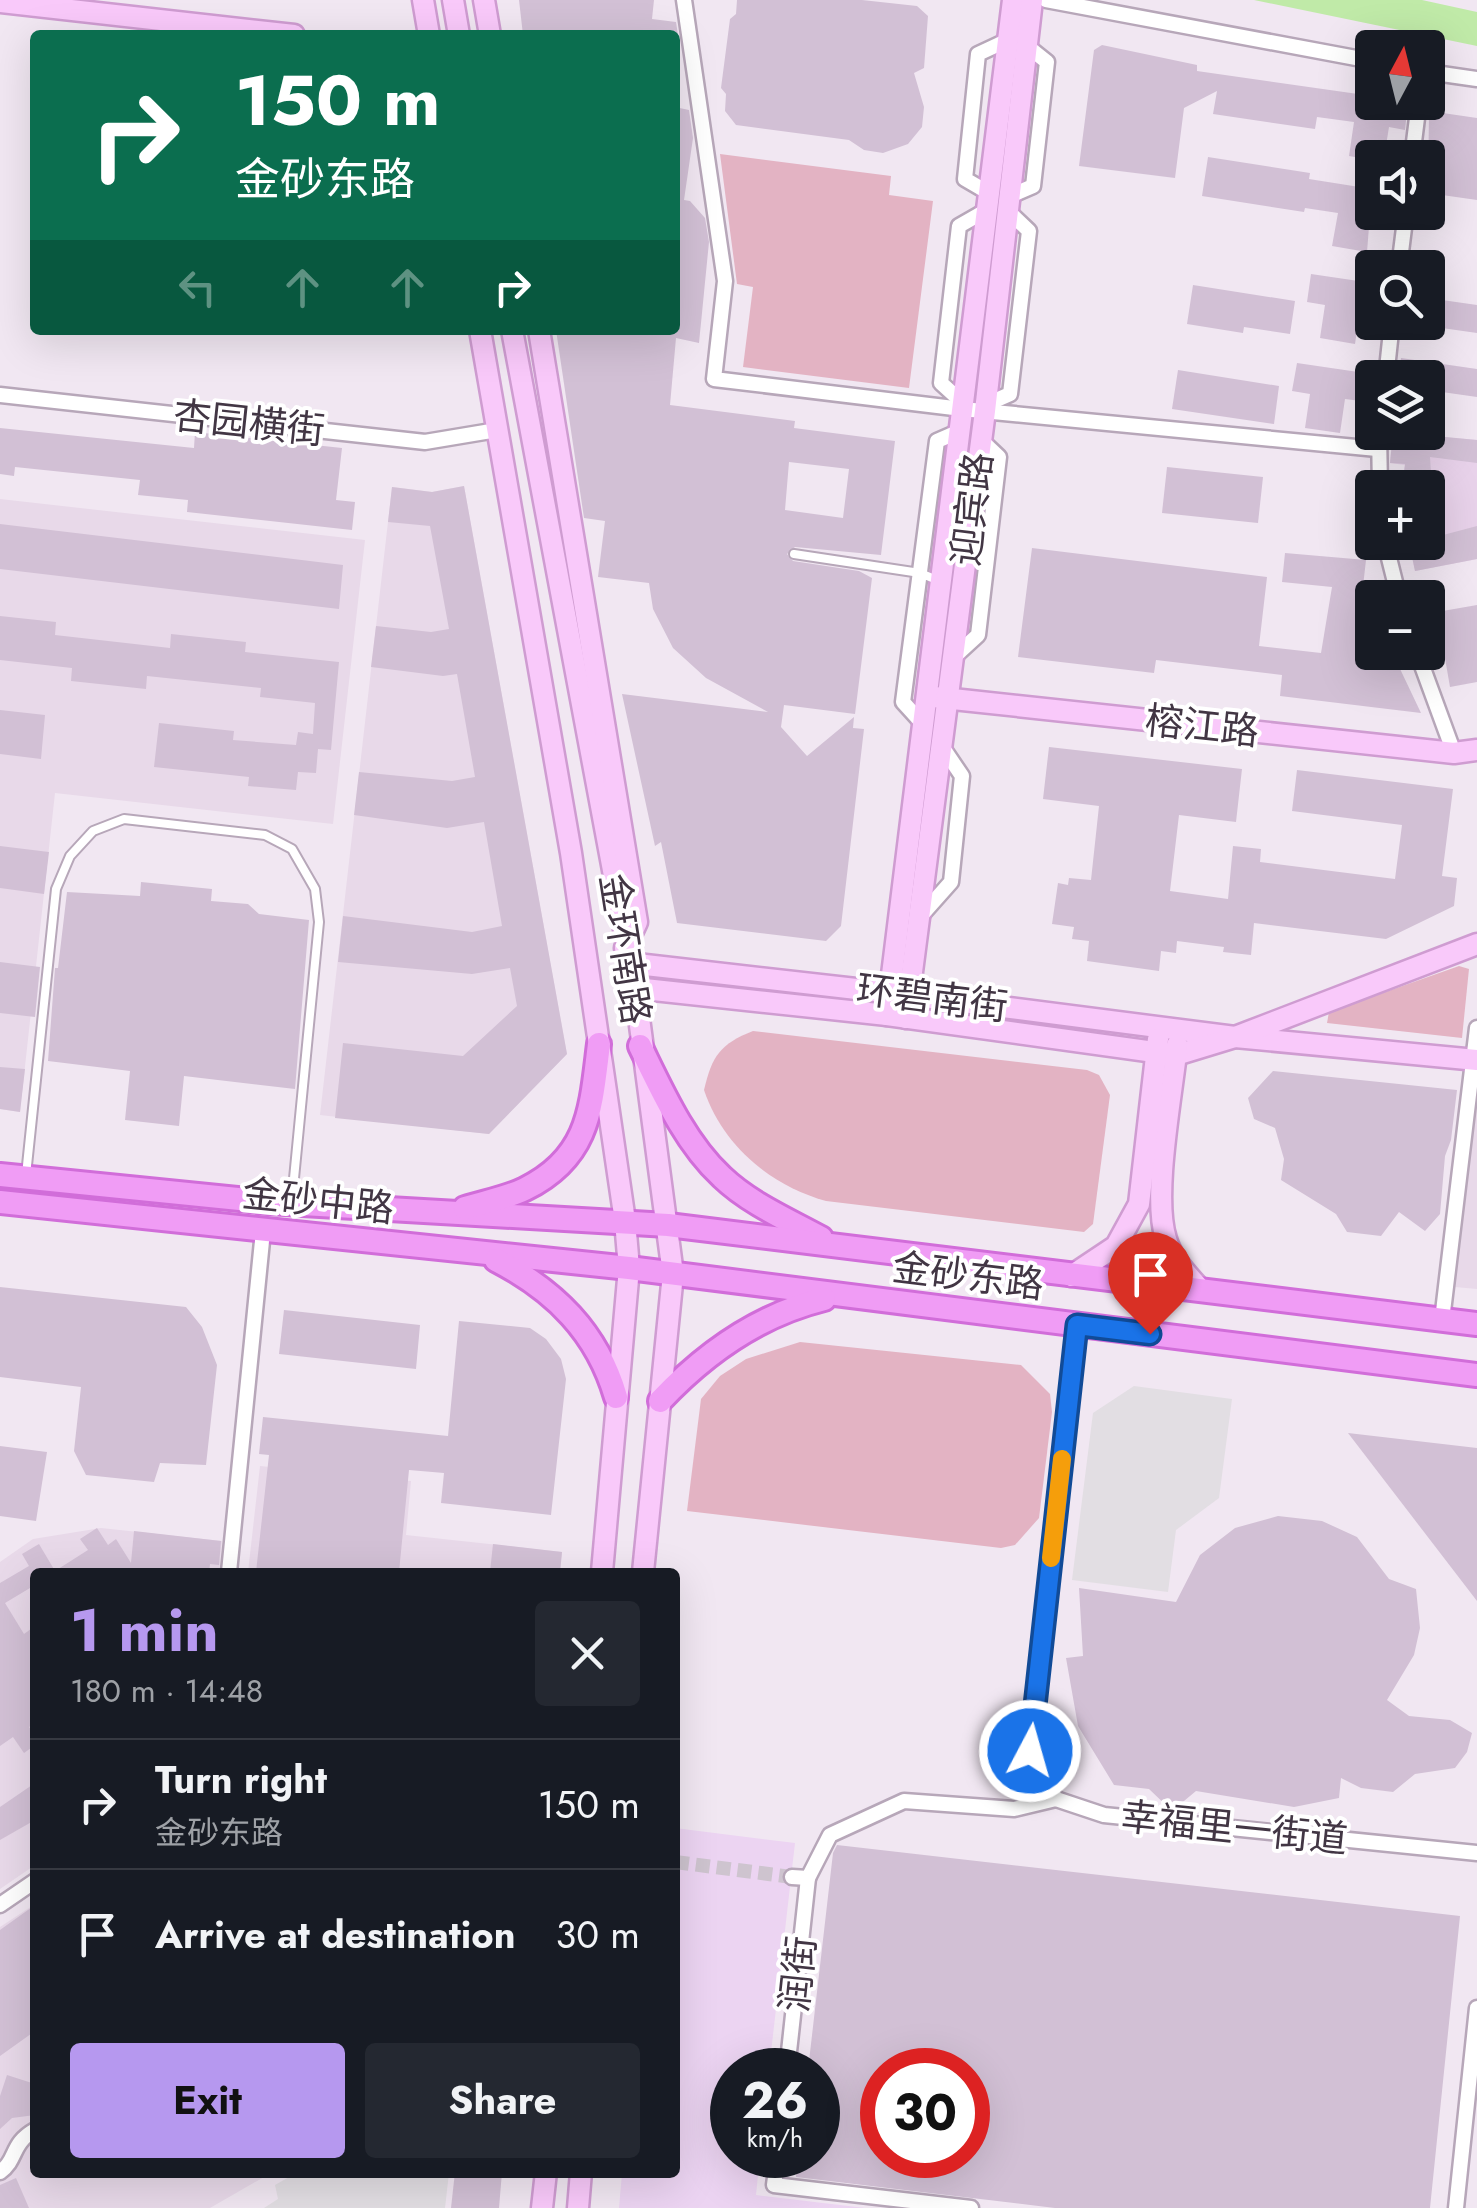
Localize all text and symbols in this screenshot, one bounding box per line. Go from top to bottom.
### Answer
north arrow [1355,30,1445,120]
map controls [1355,30,1445,670]
text: 150 m [235,50,441,151]
icon: right [70,70,200,200]
button: sound [1355,140,1445,230]
text: 金砂东路 [235,147,415,212]
button: search [1355,250,1445,340]
icon: left [170,260,225,315]
icon: ahead [275,260,330,315]
icon: ahead [380,260,435,315]
icon: right [485,260,540,315]
button: layers [1355,360,1445,450]
street label: 杏园横街 [171,387,328,458]
street label: 迎宾路 [937,449,1006,569]
button: + [1355,470,1445,560]
button: − [1355,580,1445,670]
street label: 榕江路 [1142,692,1262,759]
street label: 金环南路 [586,870,665,1028]
street label: 环碧南街 [853,961,1011,1034]
street label: 金砂中路 [240,1165,397,1236]
pin [1108,1232,1193,1335]
street label: 金砂东路 [889,1239,1047,1312]
icon: arrive [1123,1247,1178,1302]
text: 1 min [70,1587,219,1674]
button: close [535,1601,640,1706]
text: 180 m · 14:48 [70,1668,263,1714]
position arrow [978,1699,1082,1803]
text: Turn right [155,1752,327,1807]
icon: right [70,1777,125,1832]
text: 150 m [538,1777,640,1832]
street label: 幸福里一街道 [1118,1788,1350,1867]
text: 金砂东路 [155,1810,283,1856]
icon: arrive [70,1907,125,1962]
text: Arrive at destination [155,1907,516,1962]
text: 30 m [555,1907,640,1962]
street label: 润街 [766,1933,829,2015]
button: Exit [70,2043,345,2158]
button: Share [365,2043,640,2158]
speed limit sign: 30 [860,2048,990,2178]
text: 26 [742,2064,808,2137]
text: km/h [747,2120,803,2156]

